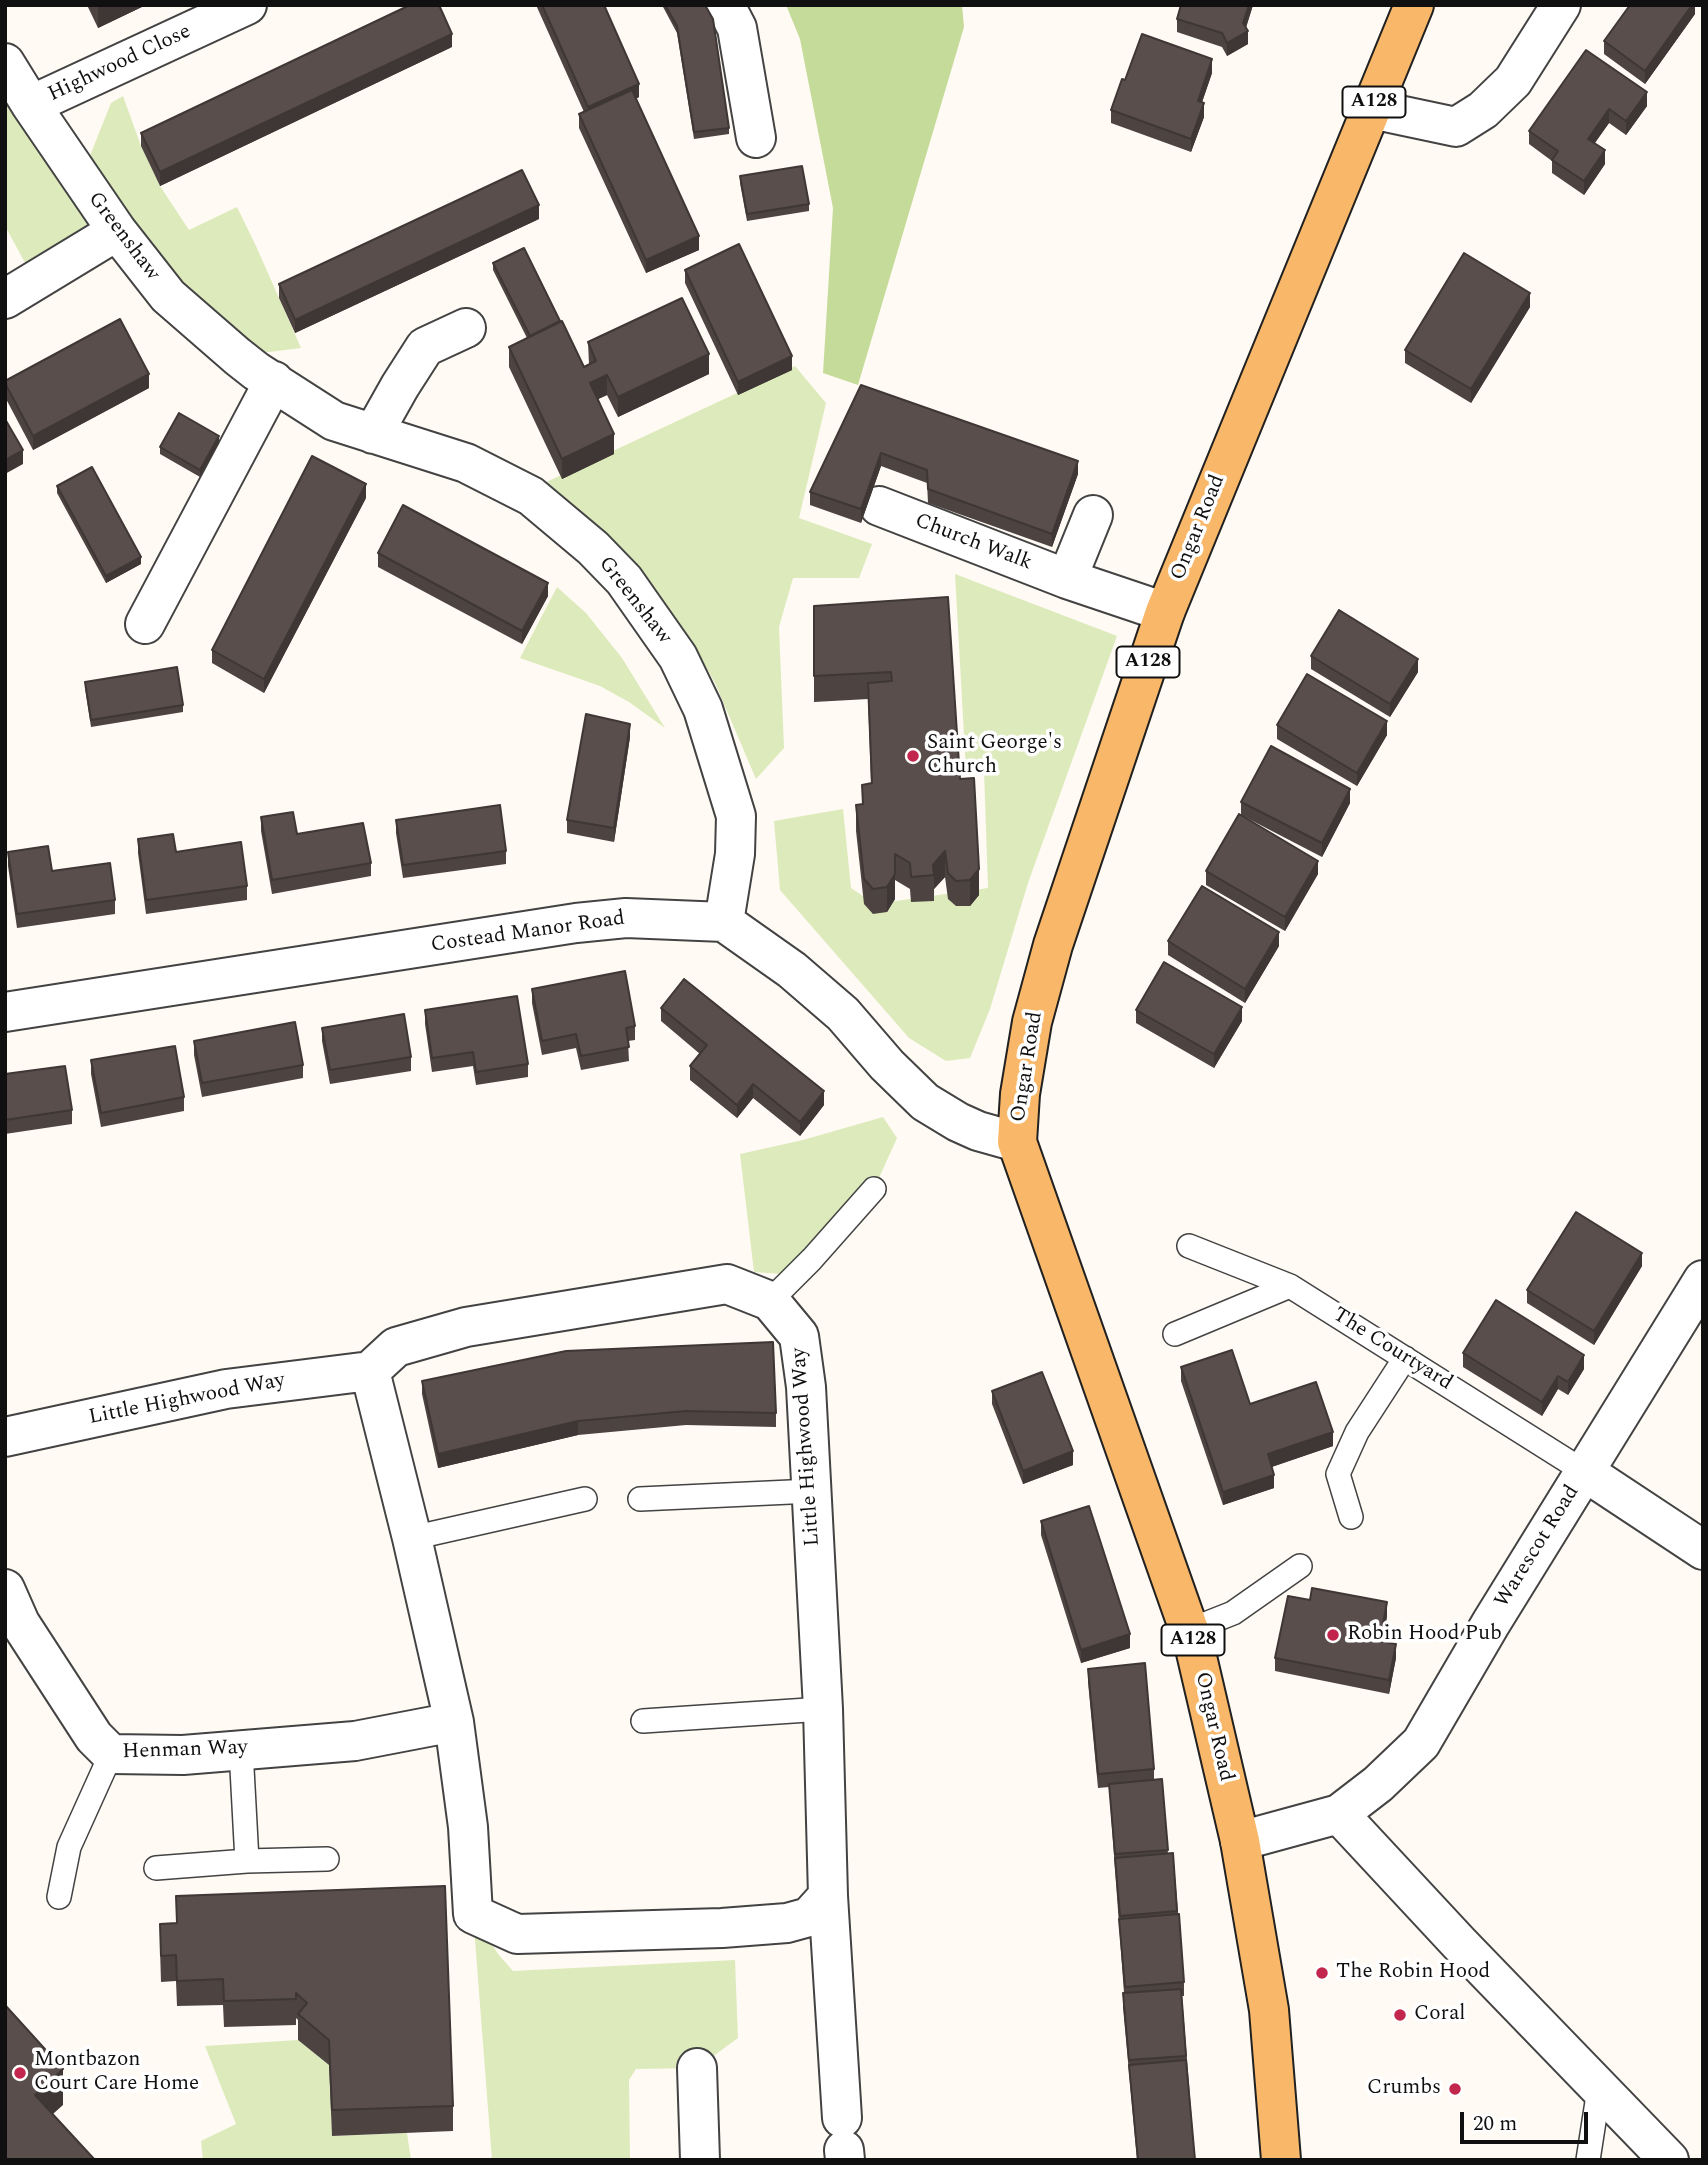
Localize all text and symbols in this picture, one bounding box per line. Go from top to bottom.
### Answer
street label: Highwood Close [45,20,195,108]
road number: A128 [1342,86,1406,118]
street label: Greenshaw [82,188,164,286]
street label: Ongar Road [1166,472,1232,584]
street label: Church Walk [911,509,1035,577]
street label: Greenshaw [592,552,676,650]
road number: A128 [1116,646,1180,678]
place label: Saint George's Church [927,731,1062,781]
marker: Saint George's Church [905,748,921,764]
street label: Costead Manor Road [430,907,626,959]
street label: Ongar Road [1007,1010,1049,1124]
street label: The Courtyard [1328,1303,1456,1397]
street label: Little Highwood Way [787,1347,827,1547]
street label: Little Highwood Way [87,1369,287,1431]
street label: Warescot Road [1490,1481,1586,1613]
place label: Robin Hood Pub [1347,1622,1502,1648]
road number: A128 [1162,1624,1224,1656]
marker: Robin Hood Pub [1325,1627,1341,1643]
street label: Ongar Road [1188,1670,1238,1784]
street label: Henman Way [122,1736,248,1766]
place label: The Robin Hood [1336,1960,1490,1986]
marker: The Robin Hood [1314,1965,1330,1981]
place label: Coral [1414,2002,1465,2028]
marker: Coral [1392,2007,1408,2023]
place label: Montbazon Court Care Home [34,2048,199,2098]
marker: Montbazon Court Care Home [12,2065,28,2081]
place label: Crumbs [1367,2076,1441,2102]
marker: Crumbs [1447,2081,1463,2097]
scale bar [1463,2098,1591,2142]
text: 20 m [1473,2108,1517,2140]

